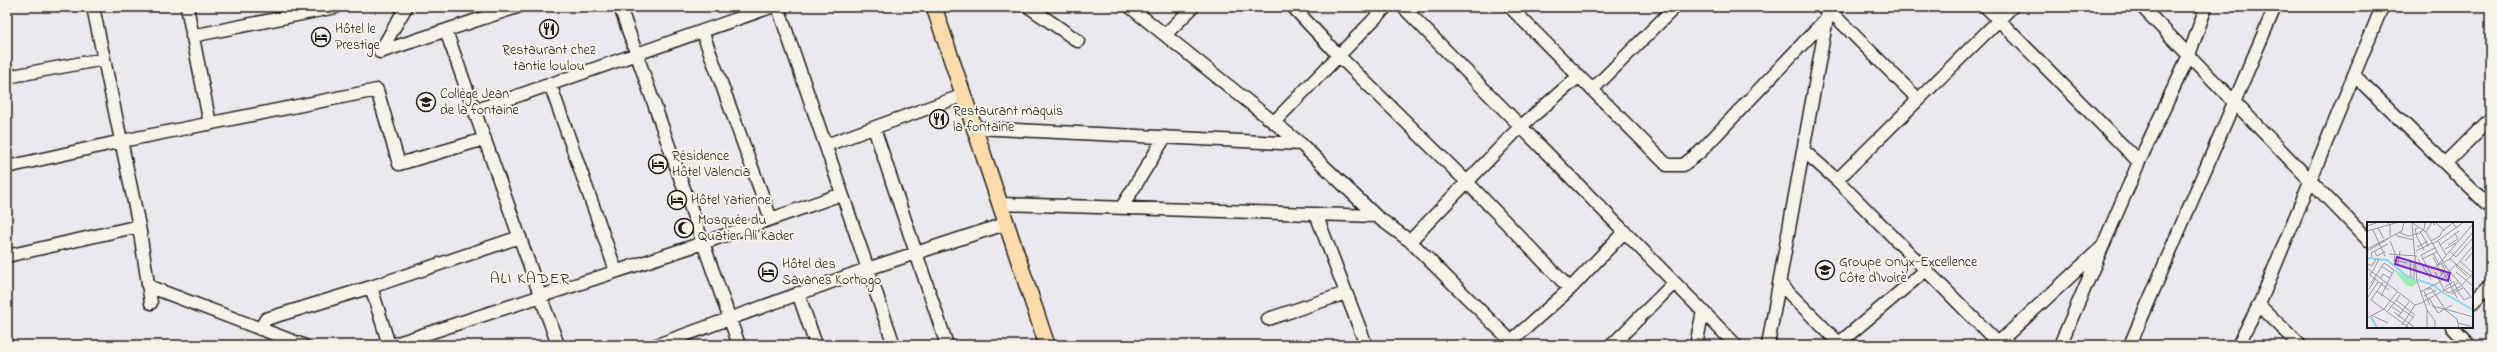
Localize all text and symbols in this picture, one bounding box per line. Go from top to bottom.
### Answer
restaurant icon: Restaurant chez tantie loulou [538,18,560,40]
place label: Hôtel le Prestige [335,19,381,57]
hotel icon: Hôtel le Prestige [310,26,332,48]
place label: Restaurant chez tantie loulou [502,40,596,77]
place label: Collège Jean de la fontaine [440,84,520,121]
school or university icon: Collège Jean de la fontaine [415,91,437,113]
place label: Restaurant maquis la fontaine [953,101,1063,138]
restaurant icon: Restaurant maquis la fontaine [928,108,950,130]
place label: Résidence Hôtel Valencia [672,146,750,183]
hotel icon: Résidence Hôtel Valencia [647,153,669,175]
hotel icon: Hôtel Yatienne [666,189,688,211]
place label: Hôtel Yatienne [691,190,772,211]
place label: Mosquée du Quatier Ali Kader [698,210,794,247]
mosque icon: Mosquée du Quatier Ali Kader [673,217,695,239]
inset map [2367,222,2473,328]
place label: Groupe Onyx-Excellence Côte d'Ivoire [1839,252,1978,289]
place label: Hôtel des Savanes Korhogo [782,254,881,292]
school or university icon: Groupe Onyx-Excellence Côte d'Ivoire [1814,259,1836,281]
hotel icon: Hôtel des Savanes Korhogo [757,261,779,283]
district label: ALI KADER [490,267,570,291]

